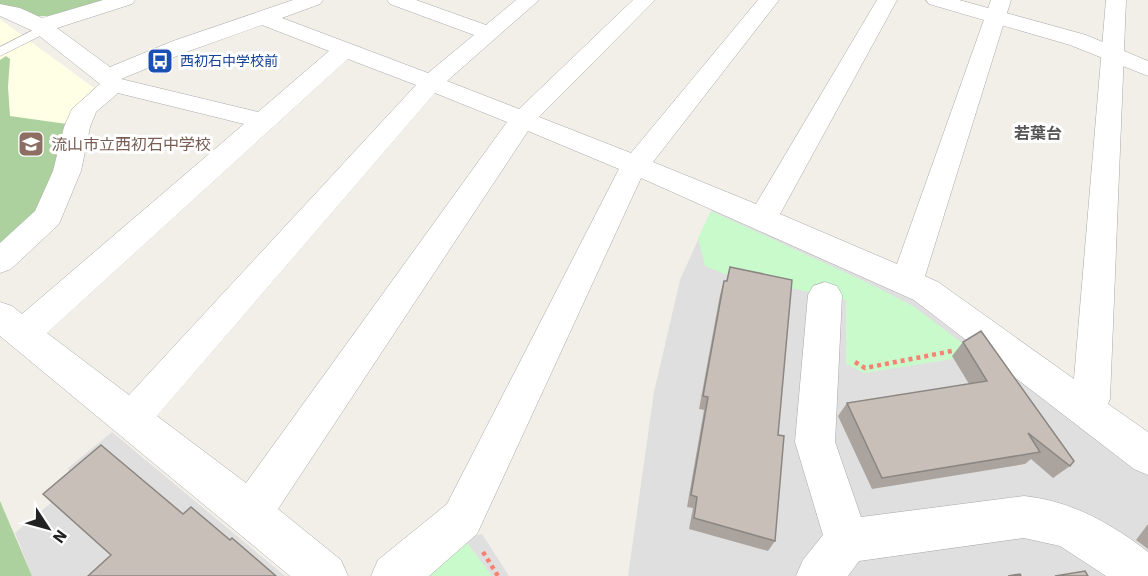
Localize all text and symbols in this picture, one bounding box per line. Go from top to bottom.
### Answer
bus stop icon: 西初石中学校前 [145,46,175,76]
place label: 西初石中学校前 [180,52,278,70]
district label: 若葉台 [1014,123,1062,143]
school or university icon: 流山市立西初石中学校 [16,129,46,159]
place label: 流山市立西初石中学校 [51,134,211,154]
north arrow [18,498,78,558]
text: N [49,526,72,547]

